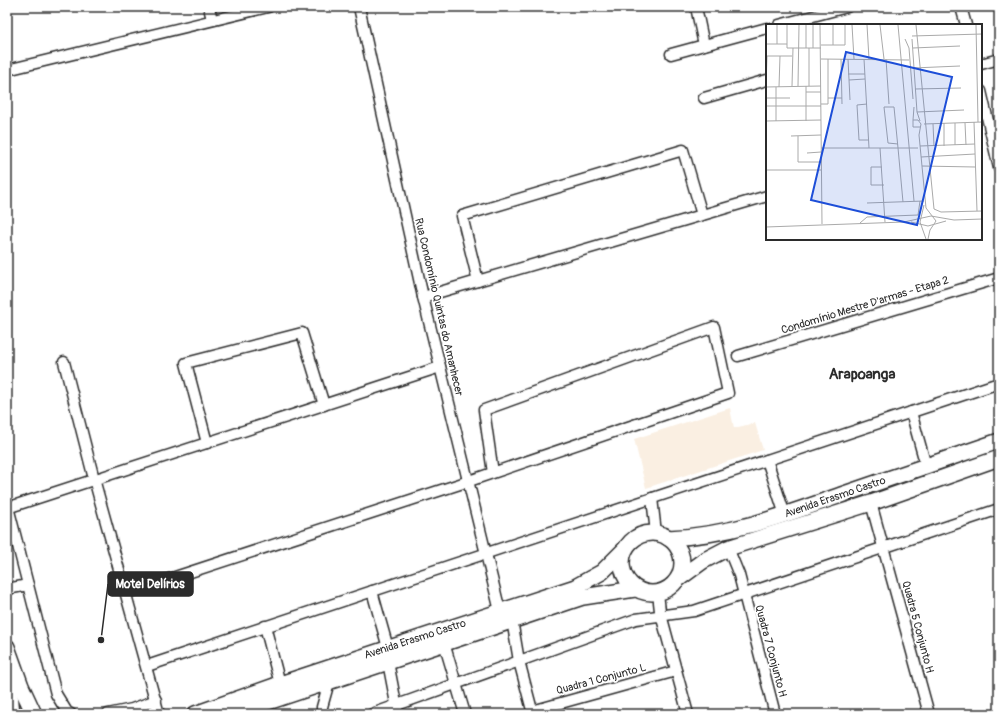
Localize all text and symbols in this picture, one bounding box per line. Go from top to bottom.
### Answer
inset map [766,24,982,240]
street label: Rua Condomínio Quintas do Amanhecer [412,217,466,397]
street label: Condomínio Mestre D'armas - Etapa 2 [780,273,950,337]
district label: Arapoanga [829,365,895,384]
street label: Avenida Erasmo Castro [783,474,887,520]
callout: Motel Delírios [108,572,193,596]
text: Motel Delírios [115,577,185,592]
street label: Quadra 5 Conjunto H [899,579,937,675]
street label: Quadra 7 Conjunto H [752,604,790,699]
street label: Avenida Erasmo Castro [362,616,468,662]
street label: Quadra 1 Conjunto L [555,661,647,697]

